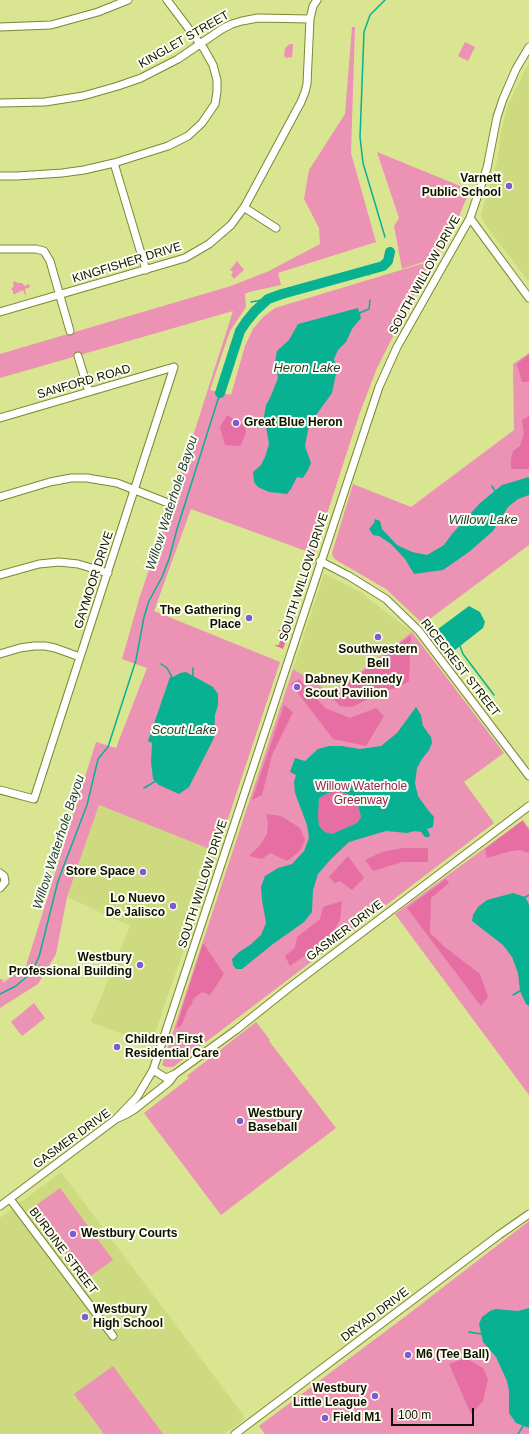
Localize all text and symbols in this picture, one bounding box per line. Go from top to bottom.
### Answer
street label: KINGLET STREET [136,8,232,72]
place label: Varnett Public School [422,172,501,200]
marker: Varnett Public School [504,181,514,191]
street label: SOUTH WILLOW DRIVE [386,213,464,337]
street label: KINGFISHER DRIVE [71,240,183,286]
water label: Heron Lake [273,360,341,376]
street label: SANFORD ROAD [36,362,132,402]
place label: Great Blue Heron [244,416,343,430]
marker: Great Blue Heron [231,418,241,428]
water label: Willow Waterhole Bayou [143,434,201,572]
street label: SOUTH WILLOW DRIVE [276,511,332,643]
water label: Willow Lake [448,512,518,528]
street label: GAYMOOR DRIVE [71,529,117,631]
place label: The Gathering Place [160,604,241,632]
marker: The Gathering Place [244,613,254,623]
street label: RICECREST STREET [417,616,503,720]
marker: Southwestern Bell [373,632,383,642]
place label: Southwestern Bell [338,643,418,671]
place label: Dabney Kennedy Scout Pavilion [305,673,402,701]
marker: Dabney Kennedy Scout Pavilion [292,682,302,692]
water label: Scout Lake [151,722,217,738]
water label: Willow Waterhole Bayou [30,773,88,911]
park label: Willow Waterhole Greenway [315,780,407,808]
street label: SOUTH WILLOW DRIVE [175,818,231,950]
place label: Store Space [66,865,135,879]
marker: Store Space [138,867,148,877]
place label: Lo Nuevo De Jalisco [106,892,165,920]
street label: GASMER DRIVE [304,898,386,964]
marker: Lo Nuevo De Jalisco [168,901,178,911]
place label: Westbury Professional Building [9,951,132,979]
marker: Westbury Professional Building [135,960,145,970]
place label: Children First Residential Care [125,1033,219,1061]
marker: Children First Residential Care [112,1042,122,1052]
street label: GASMER DRIVE [31,1106,113,1172]
place label: Westbury Baseball [248,1107,302,1135]
marker: Westbury Baseball [235,1116,245,1126]
street label: BURDINE STREET [26,1205,100,1297]
place label: Westbury Courts [81,1227,177,1241]
marker: Westbury Courts [68,1229,78,1239]
street label: DRYAD DRIVE [338,1285,412,1345]
place label: Westbury High School [93,1303,163,1331]
marker: Westbury High School [80,1312,90,1322]
place label: M6 (Tee Ball) [416,1348,489,1362]
marker: M6 (Tee Ball) [403,1350,413,1360]
place label: Westbury Little League [293,1382,367,1410]
marker: Westbury Little League [370,1391,380,1401]
scale bar [393,1400,476,1426]
text: 100 m [398,1408,431,1422]
place label: Field M1 [333,1411,381,1425]
marker: Field M1 [320,1413,330,1423]

